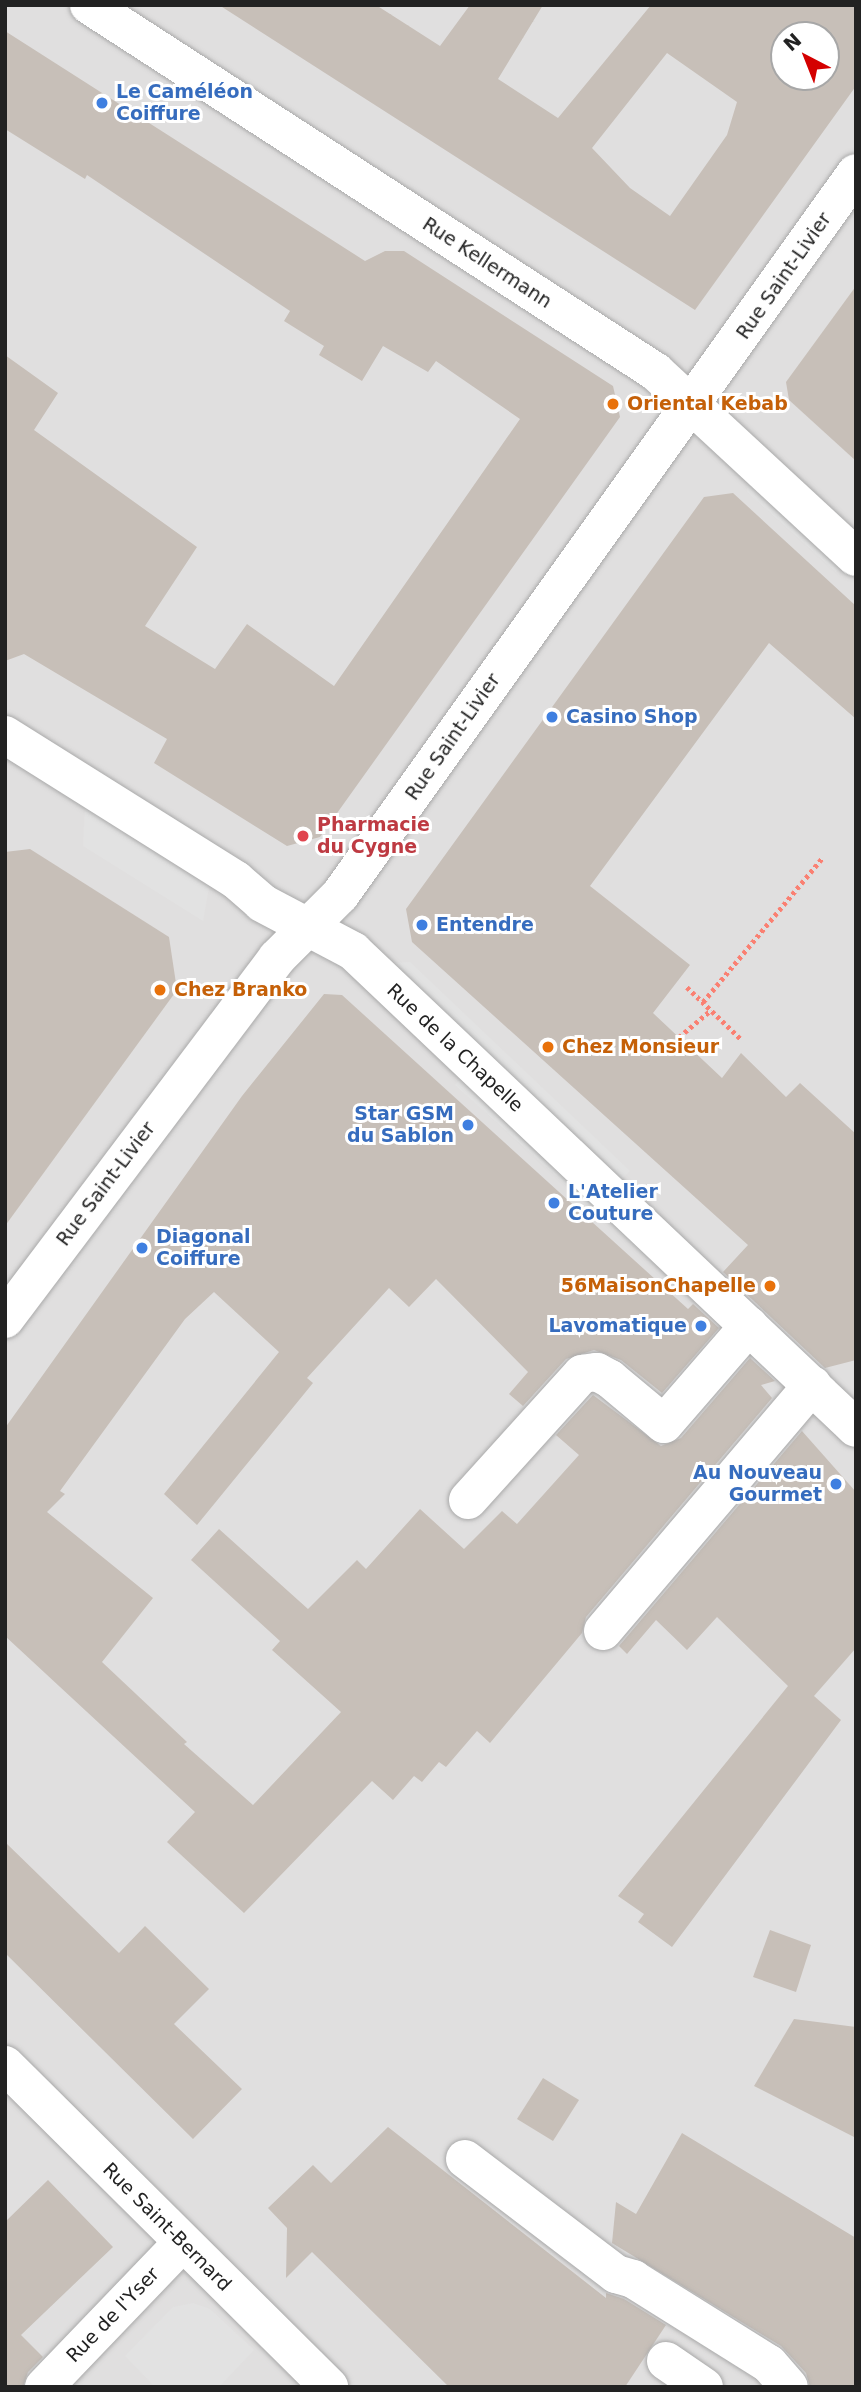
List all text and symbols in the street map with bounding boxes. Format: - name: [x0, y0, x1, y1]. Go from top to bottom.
- north arrow: [770, 21, 840, 91]
- text: N: [779, 28, 806, 55]
- place label: Le Caméléon Coiffure: [116, 81, 253, 125]
- marker: Le Caméléon Coiffure: [94, 95, 110, 111]
- street label: Rue Saint-Livier: [732, 208, 836, 344]
- street label: Rue Kellermann: [418, 213, 556, 313]
- place label: Oriental Kebab: [627, 393, 788, 415]
- marker: Oriental Kebab: [605, 396, 621, 412]
- street label: Rue Saint-Livier: [401, 669, 505, 805]
- place label: Casino Shop: [566, 706, 698, 728]
- marker: Casino Shop: [544, 709, 560, 725]
- place label: Pharmacie du Cygne: [317, 814, 430, 858]
- marker: Pharmacie du Cygne: [295, 828, 311, 844]
- place label: Entendre: [436, 914, 534, 936]
- marker: Entendre: [414, 917, 430, 933]
- place label: Chez Branko: [174, 979, 307, 1001]
- street label: Rue de la Chapelle: [382, 979, 528, 1117]
- marker: Chez Branko: [152, 982, 168, 998]
- place label: Chez Monsieur: [562, 1036, 719, 1058]
- marker: Chez Monsieur: [540, 1039, 556, 1055]
- place label: Star GSM du Sablon: [347, 1103, 454, 1147]
- marker: Star GSM du Sablon: [460, 1117, 476, 1133]
- street label: Rue Saint-Livier: [52, 1118, 160, 1250]
- place label: L'Atelier Couture: [568, 1181, 658, 1225]
- marker: L'Atelier Couture: [546, 1195, 562, 1211]
- place label: Diagonal Coiffure: [156, 1226, 251, 1270]
- marker: Diagonal Coiffure: [134, 1240, 150, 1256]
- place label: 56MaisonChapelle: [561, 1275, 756, 1297]
- marker: 56MaisonChapelle: [762, 1278, 778, 1294]
- place label: Lavomatique: [548, 1315, 687, 1337]
- marker: Lavomatique: [693, 1318, 709, 1334]
- place label: Au Nouveau Gourmet: [693, 1462, 822, 1506]
- marker: Au Nouveau Gourmet: [828, 1476, 844, 1492]
- street label: Rue Saint-Bernard: [98, 2158, 236, 2296]
- street label: Rue de l'Yser: [62, 2263, 164, 2367]

